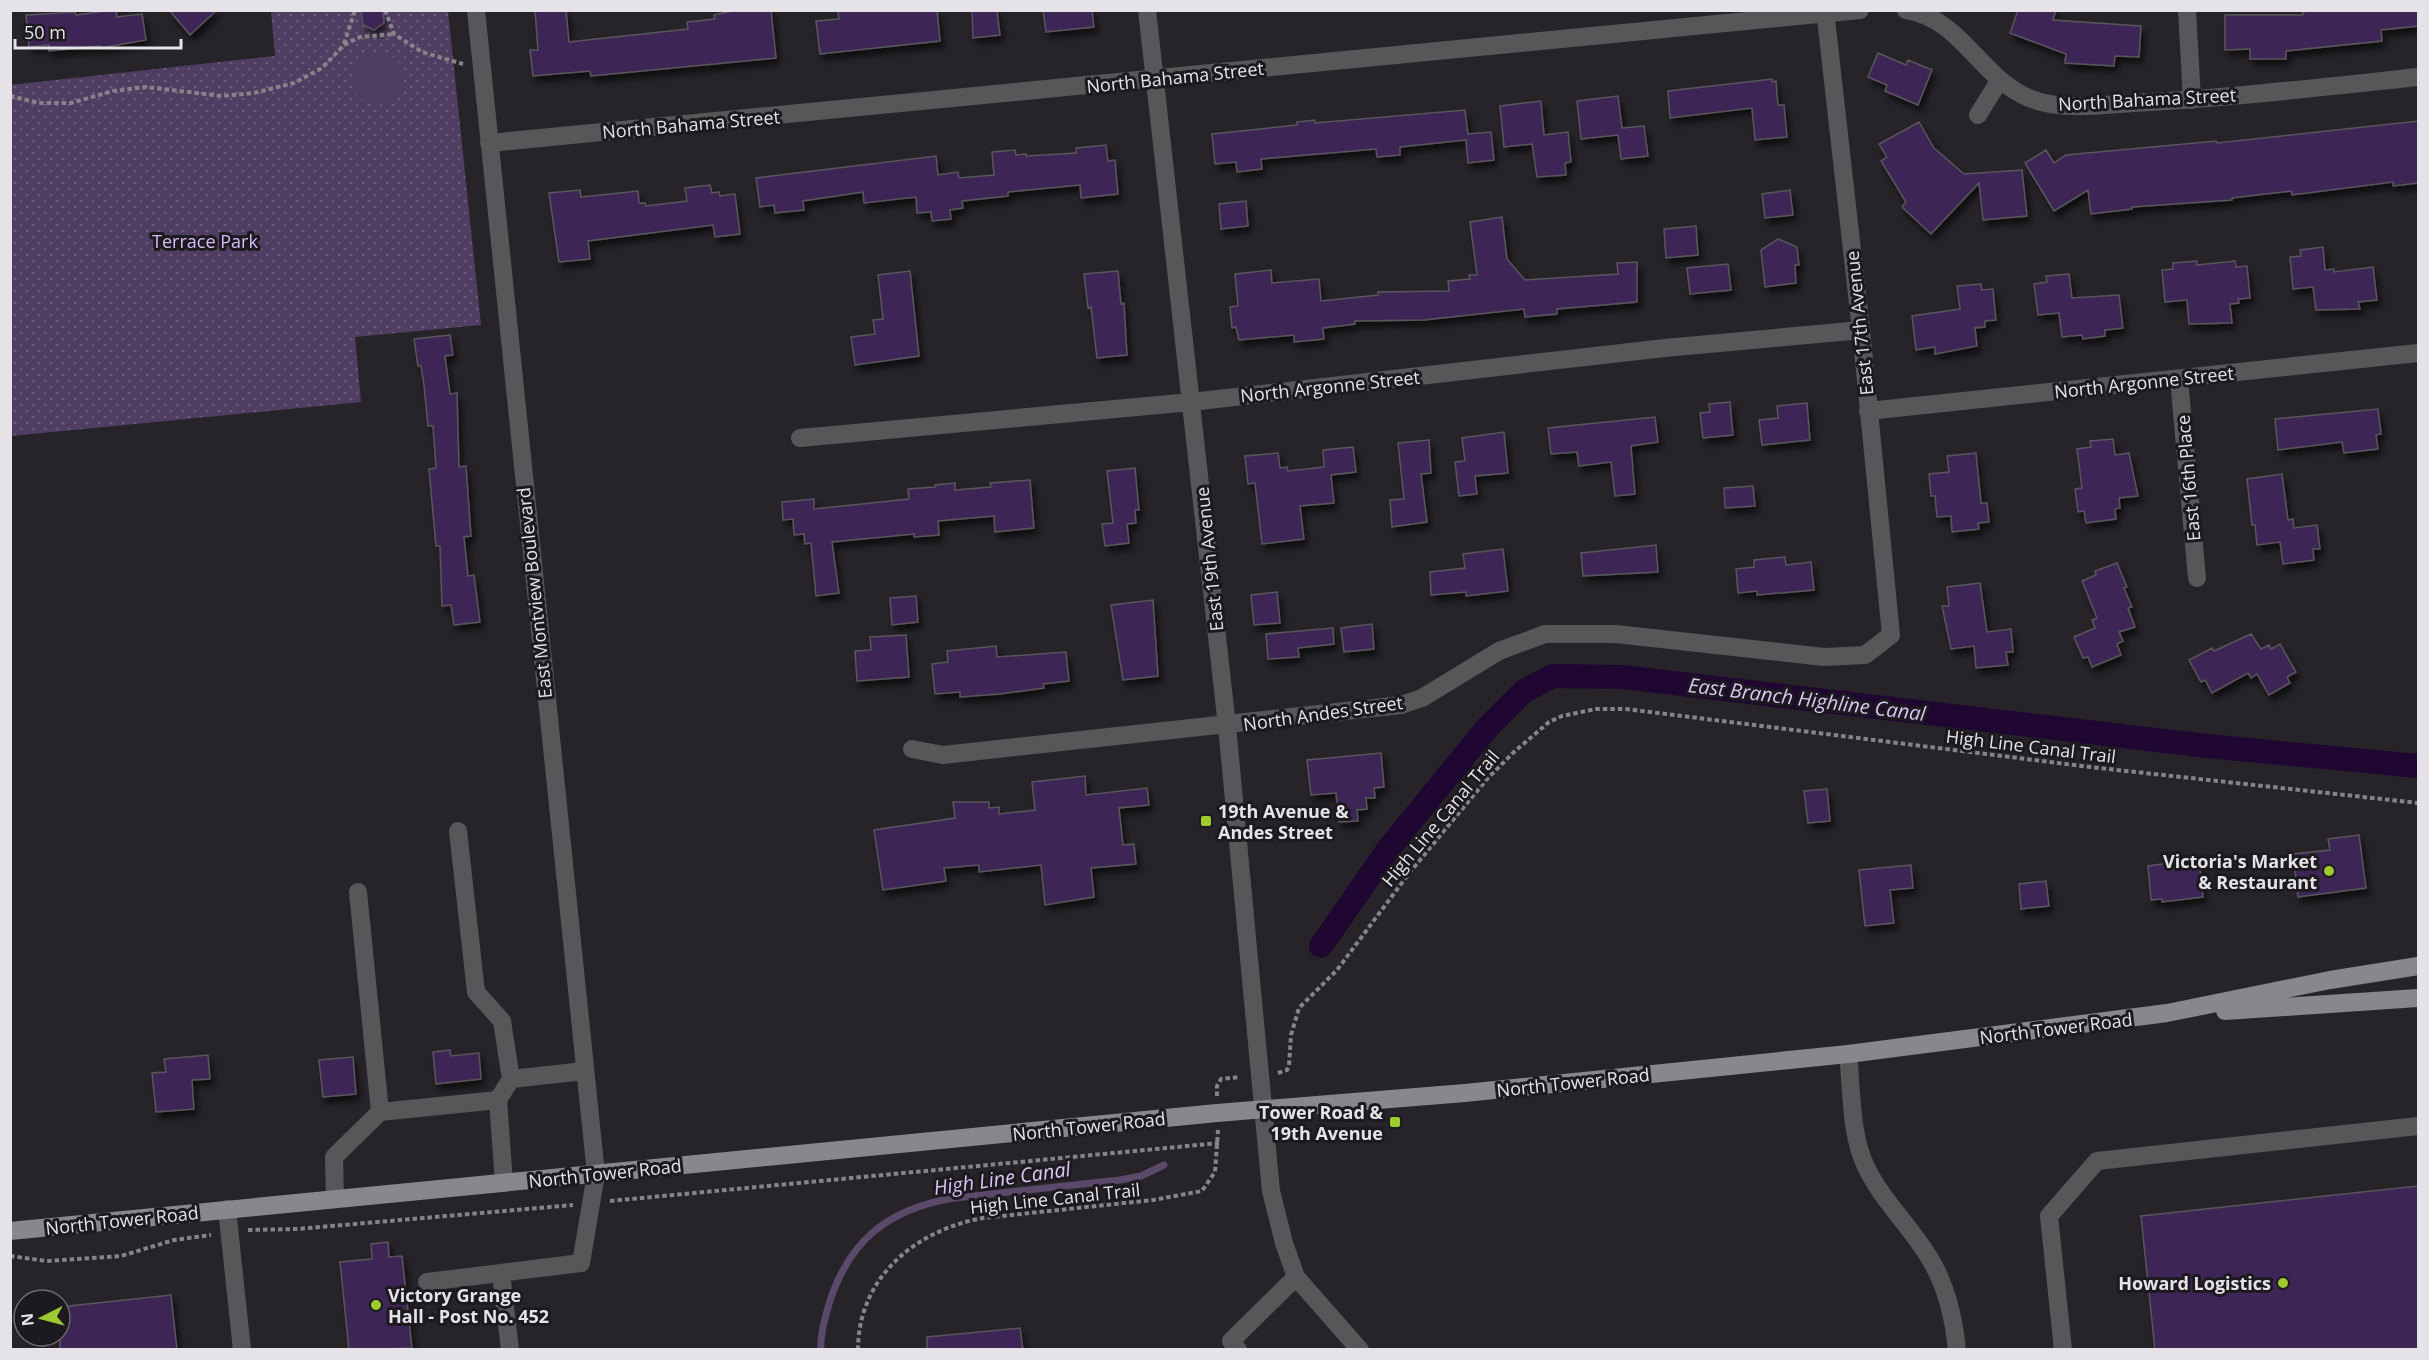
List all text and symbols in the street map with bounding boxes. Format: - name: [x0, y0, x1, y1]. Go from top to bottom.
- scale bar: [15, 12, 182, 50]
- text: 50 m: [24, 20, 66, 44]
- street label: North Bahama Street: [1085, 56, 1265, 98]
- street label: North Bahama Street: [2057, 82, 2237, 116]
- street label: North Bahama Street: [601, 104, 781, 144]
- park label: Terrace Park: [152, 229, 258, 253]
- street label: East 17th Avenue: [1839, 250, 1879, 396]
- street label: North Argonne Street: [2053, 361, 2235, 403]
- street label: North Argonne Street: [1239, 365, 1421, 407]
- street label: East 16th Place: [2171, 414, 2205, 542]
- street label: East Montview Boulevard: [511, 486, 557, 700]
- street label: East 19th Avenue: [1189, 486, 1229, 632]
- water label: East Branch Highline Canal: [1687, 671, 1928, 727]
- street label: North Andes Street: [1242, 690, 1404, 736]
- street label: High Line Canal Trail: [1945, 724, 2117, 768]
- street label: High Line Canal Trail: [1376, 745, 1504, 891]
- place label: 19th Avenue & Andes Street: [1218, 799, 1349, 844]
- marker: 19th Avenue & Andes Street: [1199, 814, 1213, 828]
- place label: Victoria's Market & Restaurant: [2163, 849, 2317, 894]
- marker: Victoria's Market & Restaurant: [2322, 864, 2336, 878]
- street label: North Tower Road: [1978, 1007, 2134, 1049]
- street label: North Tower Road: [1495, 1062, 1651, 1102]
- place label: Tower Road & 19th Avenue: [1259, 1100, 1383, 1145]
- street label: North Tower Road: [1011, 1106, 1167, 1146]
- marker: Tower Road & 19th Avenue: [1388, 1115, 1402, 1129]
- street label: North Tower Road: [527, 1153, 683, 1193]
- water label: High Line Canal: [932, 1155, 1073, 1201]
- street label: High Line Canal Trail: [969, 1177, 1141, 1219]
- street label: North Tower Road: [44, 1200, 200, 1240]
- place label: Howard Logistics: [2118, 1271, 2271, 1295]
- marker: Howard Logistics: [2276, 1276, 2290, 1290]
- place label: Victory Grange Hall - Post No. 452: [388, 1283, 549, 1328]
- north arrow: [12, 1288, 72, 1348]
- marker: Victory Grange Hall - Post No. 452: [369, 1298, 383, 1312]
- text: N: [15, 1312, 39, 1327]

